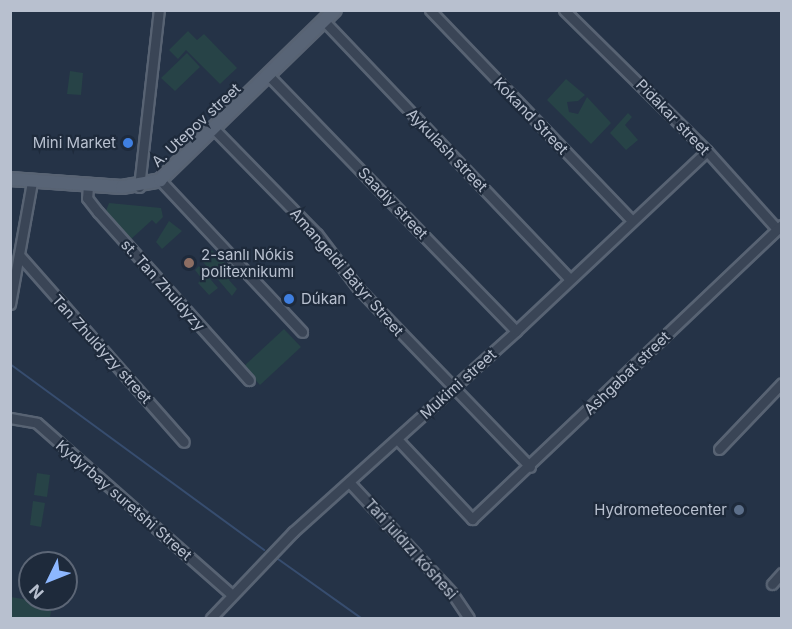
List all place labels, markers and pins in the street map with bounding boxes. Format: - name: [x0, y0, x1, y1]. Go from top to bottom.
- place label: Mini Market: [33, 134, 116, 152]
- marker: Mini Market: [121, 136, 135, 150]
- place label: 2-sanlı Nókis politexnikumı: [201, 245, 294, 280]
- marker: 2-sanlı Nókis politexnikumı: [182, 256, 196, 270]
- place label: Dúkan: [301, 290, 346, 308]
- marker: Dúkan: [282, 292, 296, 306]
- place label: Hydrometeocenter: [594, 501, 727, 519]
- marker: Hydrometeocenter: [732, 503, 746, 517]

